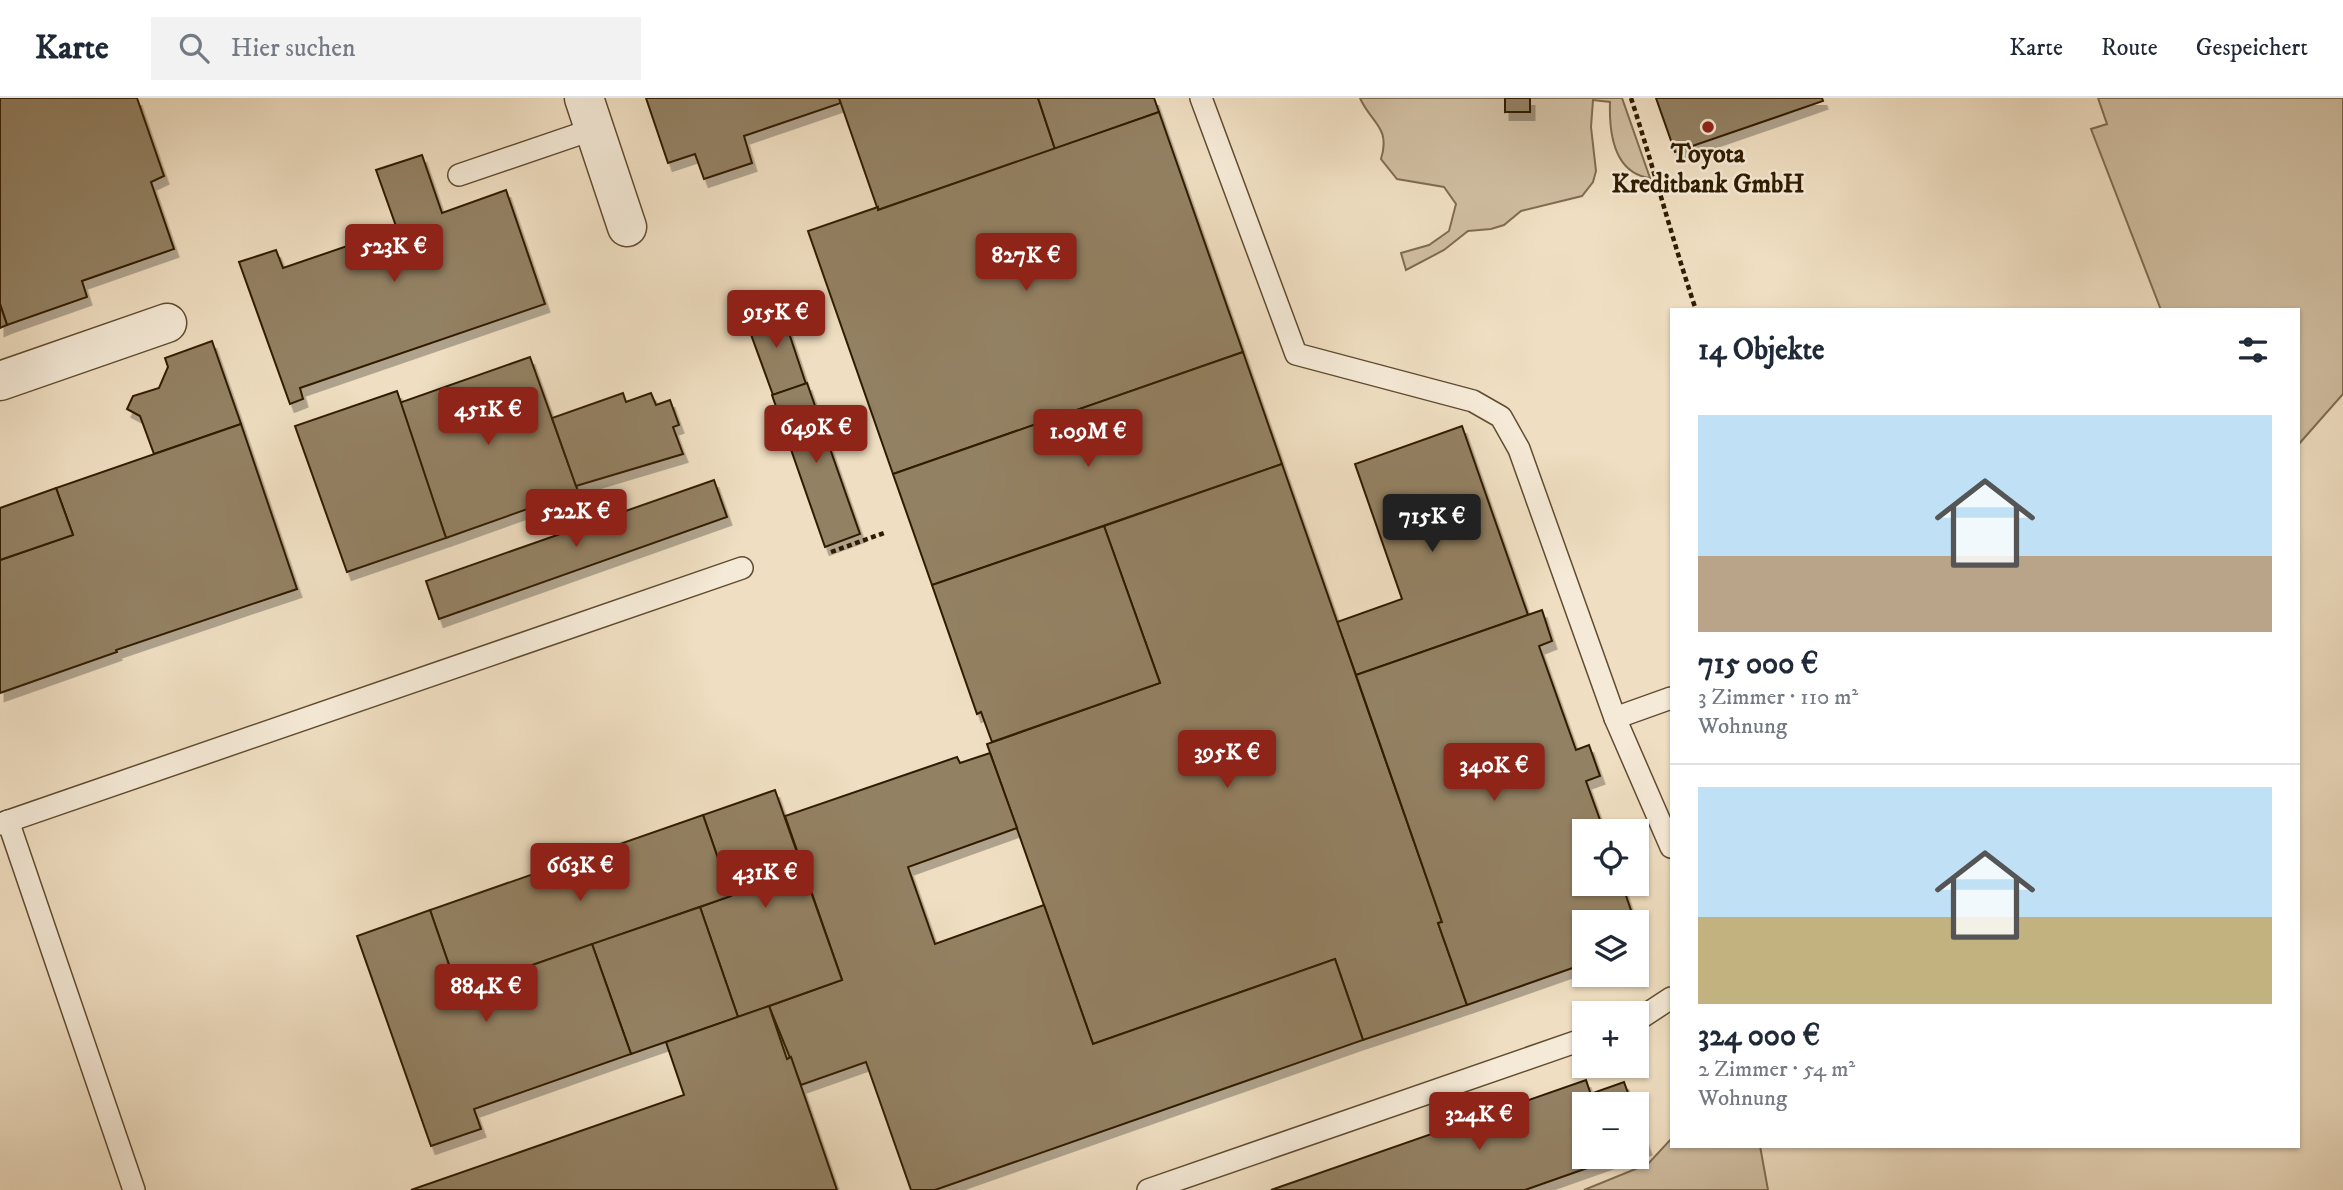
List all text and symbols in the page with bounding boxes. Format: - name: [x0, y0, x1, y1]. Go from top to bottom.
- search box: [151, 17, 641, 80]
- text: Karte: [35, 28, 109, 69]
- icon: search: [175, 29, 213, 67]
- text: Hier suchen: [231, 32, 356, 65]
- text: Karte: [2009, 33, 2063, 63]
- text: Route: [2101, 33, 2158, 63]
- text: Gespeichert: [2196, 33, 2308, 63]
- marker: Toyota Kreditbank GmbH: [1700, 119, 1716, 135]
- place label: Toyota Kreditbank GmbH: [1611, 138, 1805, 201]
- pin: 523K €: [337, 225, 451, 284]
- text: 523K €: [361, 232, 427, 261]
- pin: 827K €: [969, 234, 1083, 293]
- text: 827K €: [992, 241, 1060, 270]
- pin: 915K €: [719, 290, 833, 350]
- text: 915K €: [743, 298, 809, 327]
- icon: filters: [2234, 331, 2272, 369]
- text: 14 Objekte: [1698, 332, 1824, 369]
- pin: 451K €: [431, 388, 545, 447]
- text: 451K €: [454, 395, 522, 424]
- pin: 649K €: [759, 406, 873, 465]
- pin: 1.09M €: [1023, 410, 1153, 469]
- text: 649K €: [780, 413, 852, 442]
- text: 1.09M €: [1049, 417, 1127, 446]
- icon: home: [1922, 460, 2048, 586]
- pin: 522K €: [519, 490, 633, 549]
- pin: 715K €: [1375, 494, 1489, 554]
- text: 522K €: [542, 497, 610, 526]
- text: 715K €: [1399, 502, 1465, 531]
- text: 715 000 €: [1698, 646, 1818, 683]
- text: 3 Zimmer · 110 m²: [1698, 683, 1858, 712]
- text: Wohnung: [1698, 712, 1787, 741]
- pin: 395K €: [1170, 730, 1284, 790]
- text: 395K €: [1194, 738, 1260, 767]
- pin: 340K €: [1437, 744, 1551, 803]
- text: 340K €: [1460, 751, 1528, 780]
- map controls: [1572, 819, 1649, 1169]
- button: locate: [1572, 819, 1649, 896]
- icon: home: [1922, 832, 2048, 958]
- pin: 663K €: [523, 844, 637, 903]
- pin: 431K €: [708, 850, 822, 910]
- text: 663K €: [546, 851, 614, 880]
- text: 431K €: [733, 858, 797, 887]
- button: layers: [1572, 910, 1649, 987]
- pin: 884K €: [429, 964, 543, 1024]
- text: 884K €: [451, 972, 521, 1001]
- button: +: [1572, 1001, 1649, 1078]
- text: 324 000 €: [1698, 1018, 1820, 1055]
- text: 2 Zimmer · 54 m²: [1698, 1055, 1855, 1084]
- text: Wohnung: [1698, 1084, 1787, 1113]
- button: −: [1572, 1092, 1649, 1169]
- pin: 324K €: [1422, 1093, 1536, 1152]
- text: 324K €: [1445, 1100, 1513, 1129]

